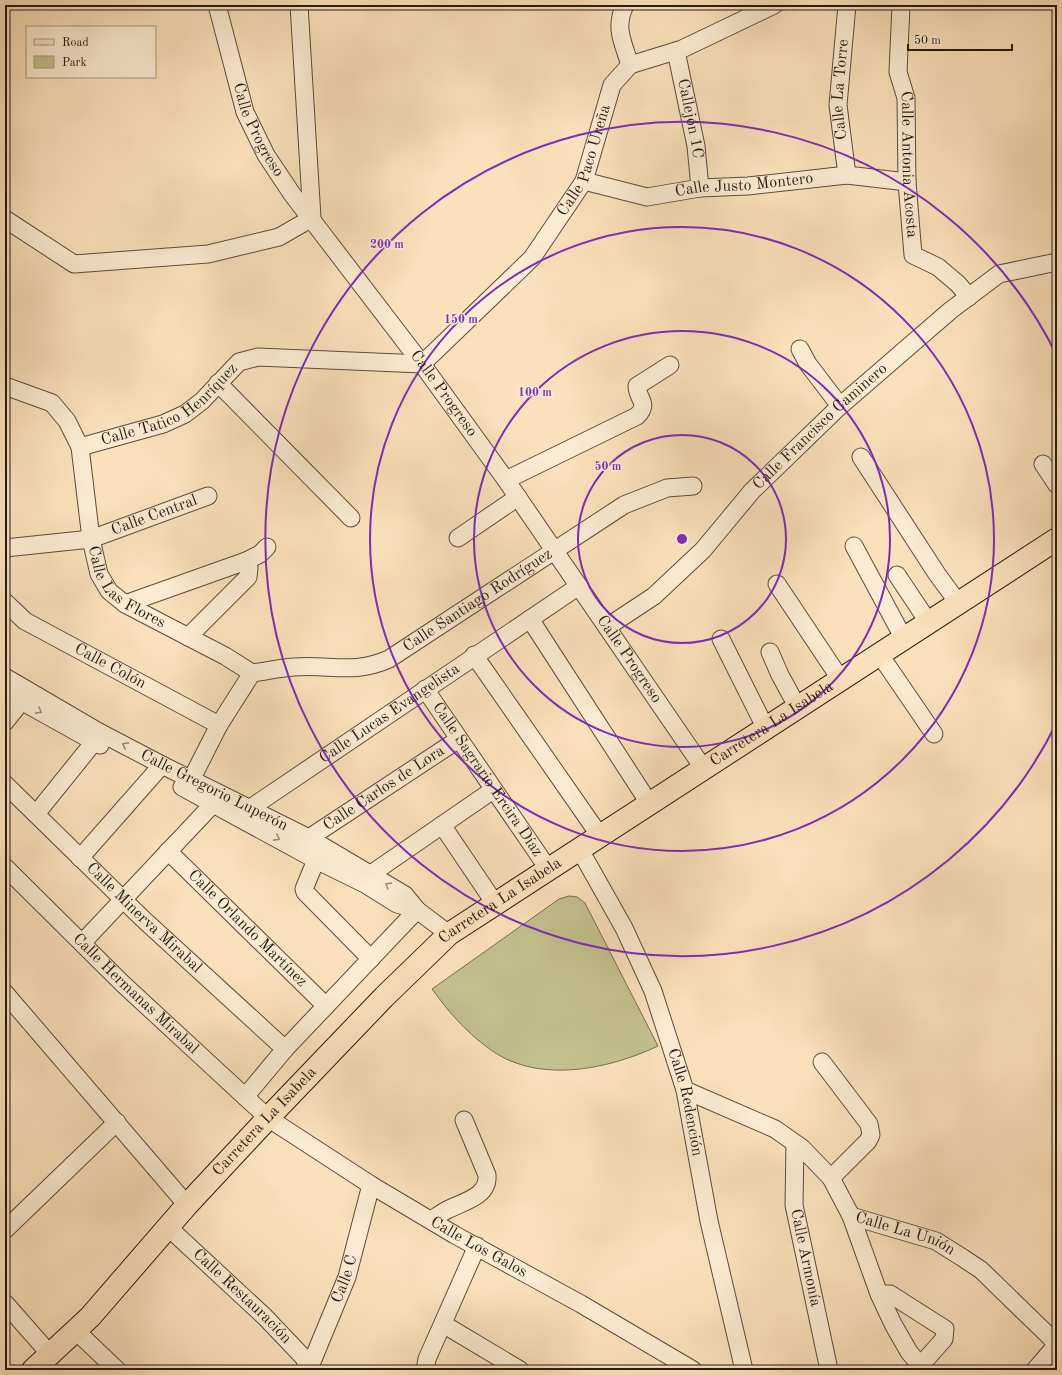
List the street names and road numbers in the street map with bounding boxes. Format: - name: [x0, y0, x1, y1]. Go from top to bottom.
- street label: Calle La Torre: [830, 39, 852, 141]
- street label: Callejón 1C: [674, 77, 705, 159]
- street label: Calle Progreso: [230, 81, 286, 180]
- street label: Calle Antonia Acosta: [896, 89, 920, 239]
- street label: Calle Paco Ureña: [555, 103, 614, 219]
- street label: Calle Justo Montero: [674, 171, 814, 200]
- street label: Calle Progreso: [407, 348, 480, 440]
- street label: Calle Tatico Henríquez: [99, 361, 241, 449]
- street label: Calle Francisco Caminero: [750, 361, 891, 493]
- street label: Calle Central: [109, 493, 200, 539]
- street label: Calle Las Flores: [85, 544, 168, 632]
- street label: Calle Santiago Rodríguez: [400, 546, 555, 655]
- street label: Calle Progreso: [593, 613, 664, 706]
- street label: Calle Colón: [71, 641, 149, 692]
- street label: Calle Lucas Evangelista: [317, 661, 463, 767]
- street label: Carretera La Isabela: [707, 678, 836, 770]
- street label: Calle Sagrario Ercira Díaz: [429, 700, 545, 860]
- street label: Calle Carlos de Lora: [321, 743, 448, 834]
- street label: Calle Gregorio Luperón: [138, 747, 291, 834]
- street label: Carretera La Isabela: [436, 855, 565, 947]
- street label: Calle Minerva Mirabal: [83, 860, 205, 976]
- street label: Calle Orlando Martínez: [185, 867, 310, 990]
- street label: Calle Hermanas Mirabal: [69, 931, 201, 1057]
- street label: Calle Redención: [664, 1047, 705, 1158]
- street label: Carretera La Isabela: [210, 1064, 320, 1179]
- street label: Calle Armonía: [787, 1207, 823, 1308]
- street label: Calle La Unión: [853, 1210, 958, 1259]
- street label: Calle Los Galos: [428, 1214, 530, 1281]
- street label: Calle Restauración: [189, 1246, 294, 1347]
- street label: Calle C: [329, 1253, 360, 1305]

